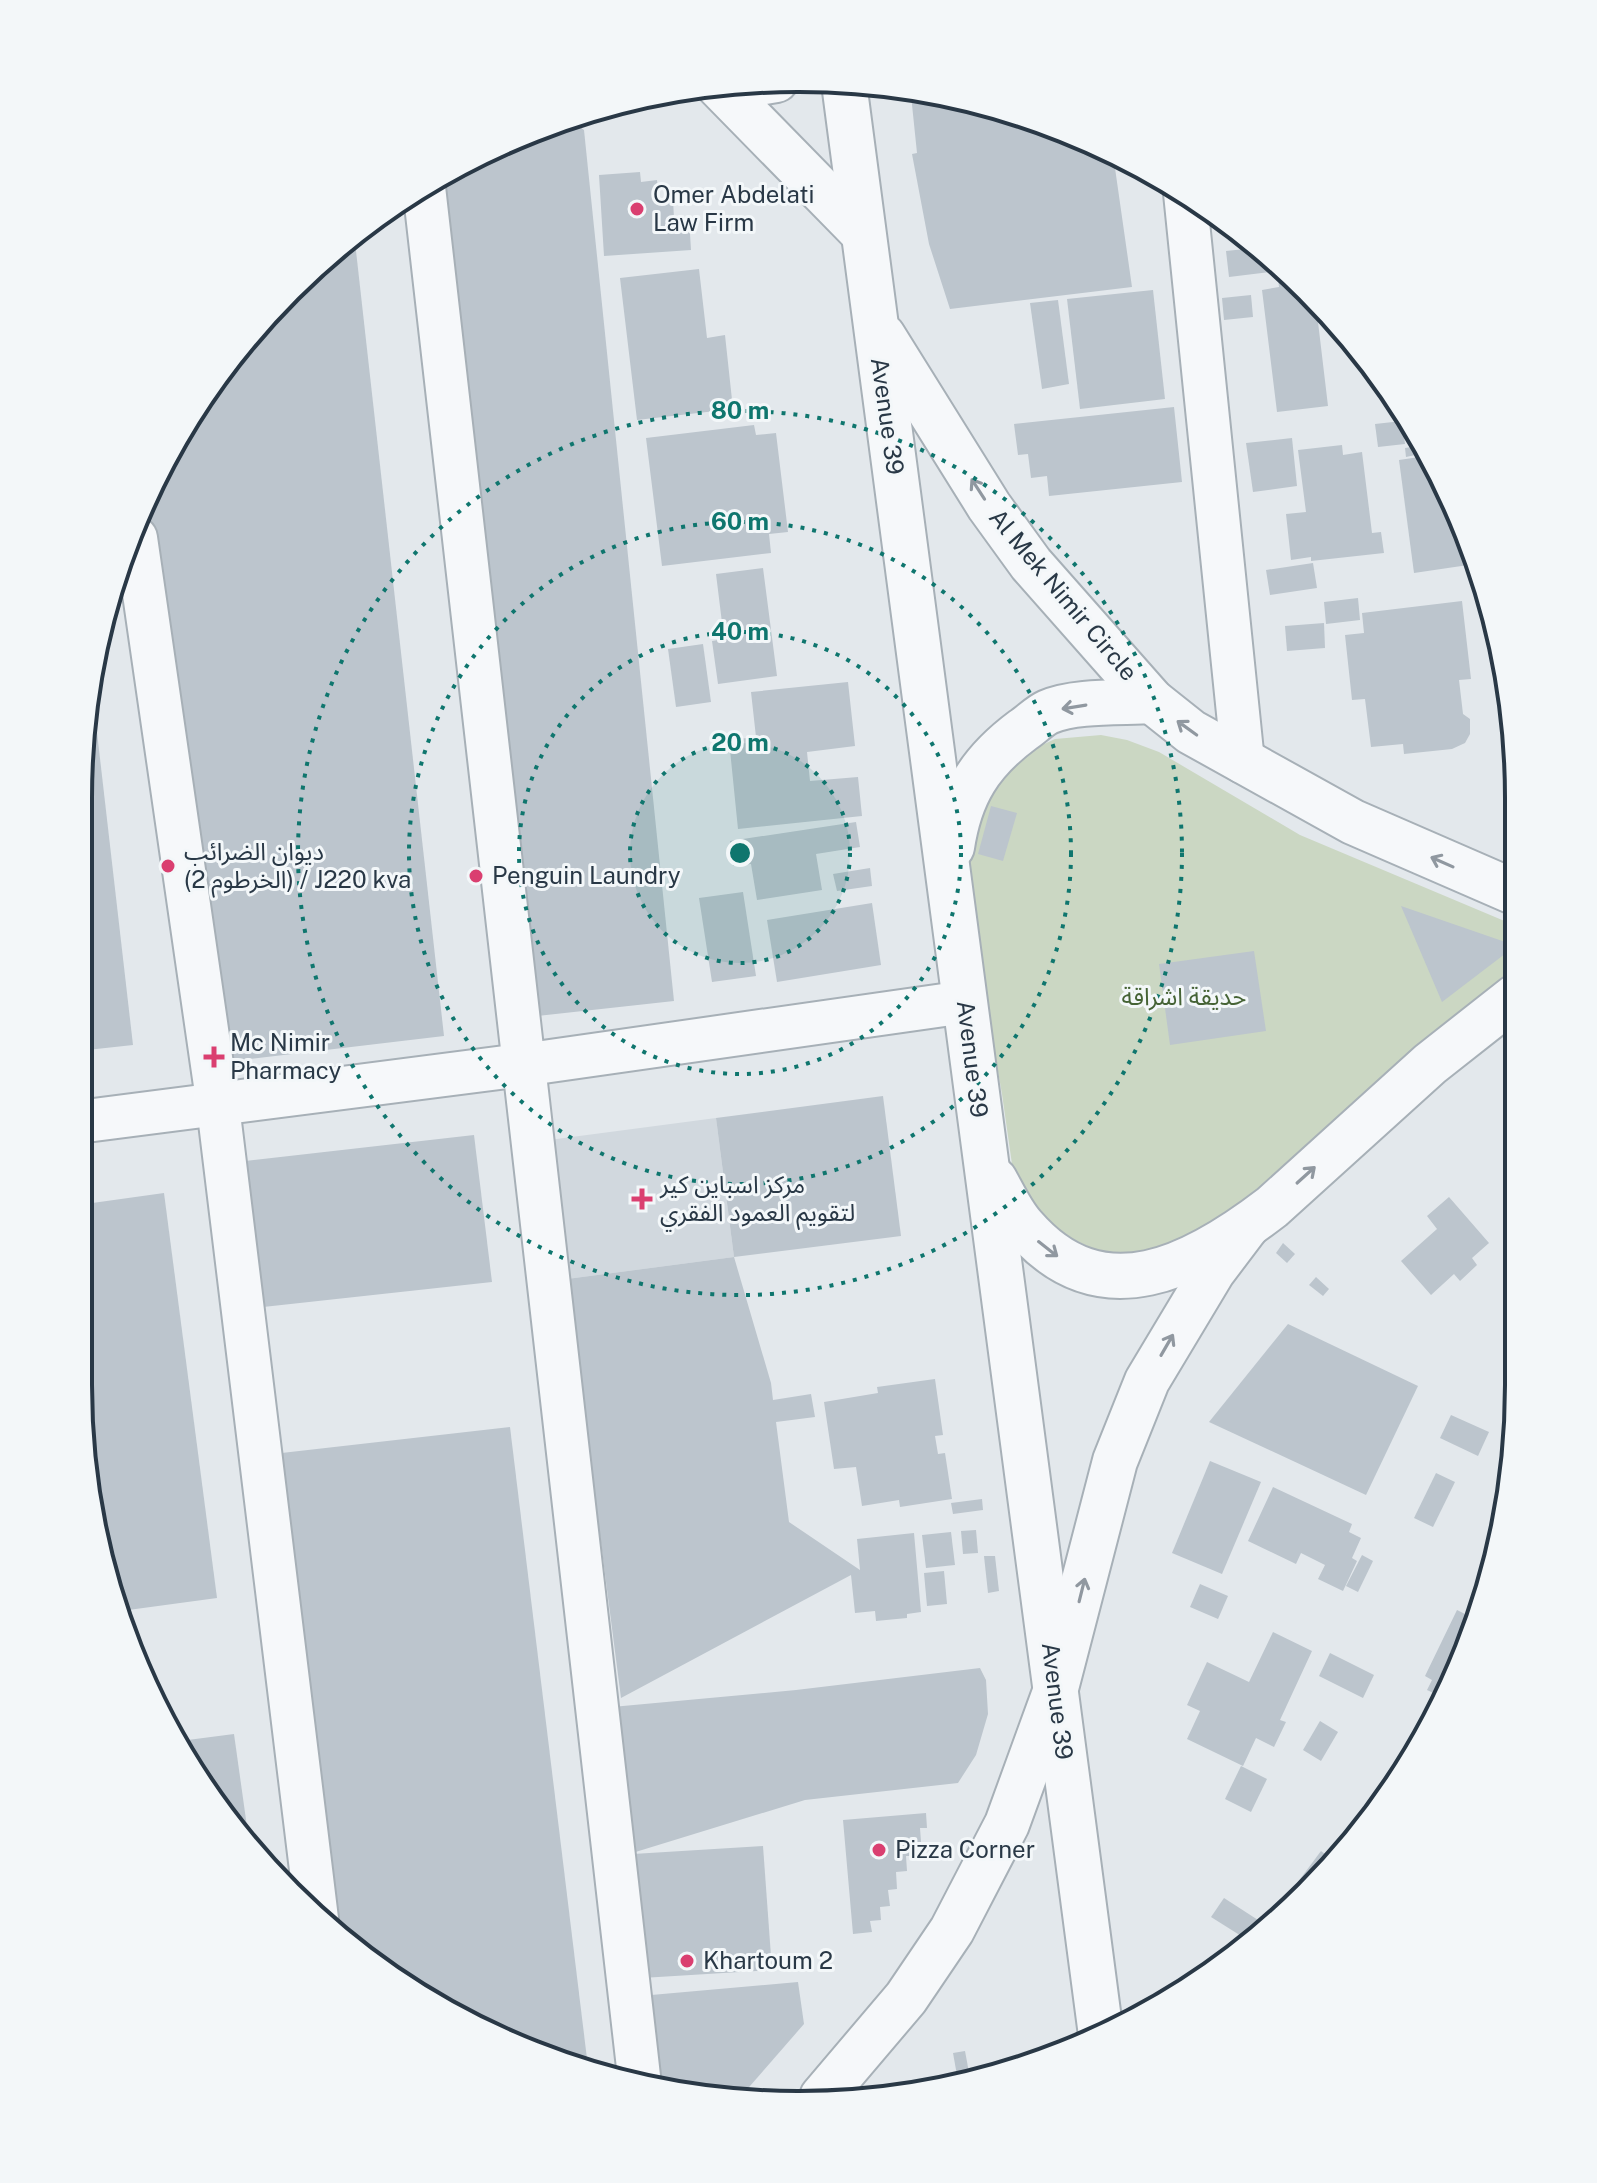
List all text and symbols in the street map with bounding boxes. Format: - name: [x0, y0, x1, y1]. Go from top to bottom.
- place label: Omer Abdelati Law Firm: [653, 180, 814, 236]
- marker: Omer Abdelati Law Firm: [628, 200, 646, 218]
- street label: Avenue 39: [866, 355, 910, 476]
- text: 80 m: [711, 396, 769, 424]
- one-way arrow: [970, 479, 987, 501]
- street label: Al Mek Nimir Circle: [984, 503, 1144, 686]
- text: 60 m: [711, 507, 769, 535]
- text: 40 m: [711, 617, 769, 645]
- one-way arrow: [1062, 700, 1087, 715]
- one-way arrow: [1177, 720, 1199, 737]
- text: 20 m: [711, 728, 769, 756]
- place label: ديوان الضرائب (الخرطوم 2) / J220 kva: [184, 837, 411, 898]
- centre of rings: [726, 839, 754, 867]
- one-way arrow: [1430, 853, 1455, 868]
- marker: ديوان الضرائب (الخرطوم 2) / J220 kva: [159, 857, 177, 875]
- place label: Penguin Laundry: [492, 861, 681, 889]
- marker: Penguin Laundry: [467, 867, 485, 885]
- park label: حديقة اشراقة: [1122, 982, 1247, 1011]
- street label: Avenue 39: [952, 999, 994, 1119]
- place label: Mc Nimir Pharmacy: [230, 1028, 342, 1084]
- marker: Mc Nimir Pharmacy: [205, 1048, 223, 1066]
- one-way arrow: [1296, 1167, 1316, 1185]
- place label: مركز اسباين كير لتقويم العمود الفقري: [659, 1170, 855, 1232]
- marker: مركز اسباين كير لتقويم العمود الفقري: [631, 1188, 653, 1210]
- one-way arrow: [1037, 1240, 1058, 1258]
- one-way arrow: [1159, 1334, 1175, 1357]
- one-way arrow: [1075, 1577, 1090, 1603]
- street label: Avenue 39: [1037, 1641, 1079, 1761]
- place label: Pizza Corner: [895, 1835, 1035, 1863]
- marker: Pizza Corner: [870, 1841, 888, 1859]
- place label: Khartoum 2: [703, 1946, 833, 1974]
- marker: Khartoum 2: [678, 1952, 696, 1970]

